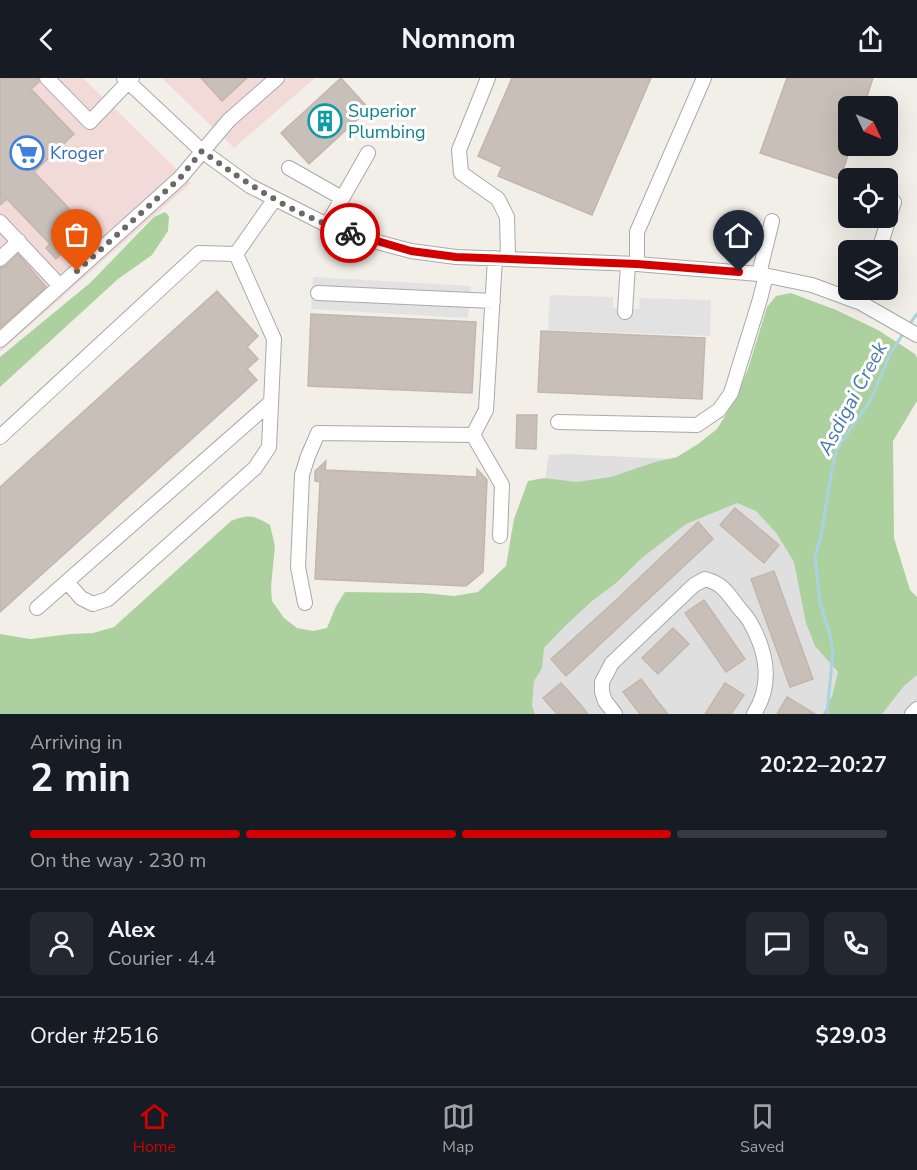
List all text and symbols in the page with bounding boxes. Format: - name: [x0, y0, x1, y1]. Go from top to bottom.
- text: Nomnom: [401, 21, 516, 58]
- icon: back: [30, 23, 63, 56]
- icon: share: [854, 23, 887, 56]
- north arrow: [838, 96, 898, 156]
- map controls: [838, 96, 898, 300]
- place label: Superior Plumbing: [348, 99, 426, 144]
- building icon: Superior Plumbing: [307, 103, 343, 139]
- supermarket icon: Kroger: [9, 135, 45, 171]
- place label: Kroger: [50, 141, 105, 165]
- button: locate: [838, 168, 898, 228]
- courier: [320, 203, 380, 263]
- pin: [51, 209, 102, 271]
- pin: [713, 210, 764, 272]
- icon: bike: [334, 217, 367, 250]
- icon: bag: [60, 218, 93, 251]
- icon: home: [722, 219, 755, 252]
- button: layers: [838, 240, 898, 300]
- water label: Asdigai Creek: [811, 336, 894, 460]
- text: Arriving in: [30, 729, 123, 756]
- text: 20:22–20:27: [759, 750, 887, 780]
- text: 2 min: [30, 752, 131, 805]
- text: On the way · 230 m: [30, 847, 206, 874]
- button: person: [30, 912, 93, 975]
- button: chat: [746, 912, 809, 975]
- button: phone: [824, 912, 887, 975]
- text: Alex: [108, 915, 155, 945]
- text: Courier · 4.4: [108, 945, 216, 972]
- text: Order #2516: [30, 1021, 159, 1051]
- text: $29.03: [816, 1021, 887, 1051]
- tab: Home: [133, 1100, 176, 1158]
- tab: Map: [442, 1100, 475, 1158]
- tab: Saved: [740, 1100, 784, 1158]

